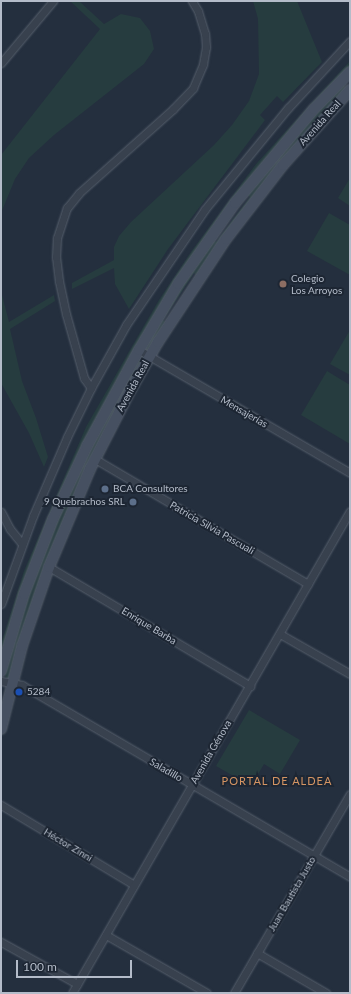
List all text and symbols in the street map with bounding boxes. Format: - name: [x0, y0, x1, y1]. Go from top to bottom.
- street label: Avenida Real: [297, 98, 343, 148]
- place label: Colegio Los Arroyos: [291, 272, 343, 296]
- marker: Colegio Los Arroyos: [278, 279, 288, 289]
- street label: Avenida Real: [114, 358, 152, 414]
- street label: Mensajerías: [218, 394, 270, 430]
- place label: BCA Consultores: [113, 483, 188, 495]
- marker: BCA Consultores: [100, 484, 110, 494]
- place label: 9 Quebrachos SRL: [44, 496, 125, 508]
- marker: 9 Quebrachos SRL: [128, 497, 138, 507]
- street label: Patricia Silvia Pascuali: [168, 499, 256, 557]
- street label: Enrique Barba: [119, 605, 179, 647]
- place label: 5284: [27, 686, 50, 698]
- marker: 5284: [14, 687, 24, 697]
- street label: Avenida Génova: [188, 718, 234, 786]
- street label: Saladillo: [147, 756, 185, 784]
- district label: PORTAL DE ALDEA: [221, 774, 333, 788]
- street label: Héctor Zinni: [41, 826, 95, 864]
- street label: Juan Bautista Justo: [266, 854, 318, 934]
- scale bar: [18, 952, 134, 978]
- text: 100 m: [23, 959, 57, 974]

